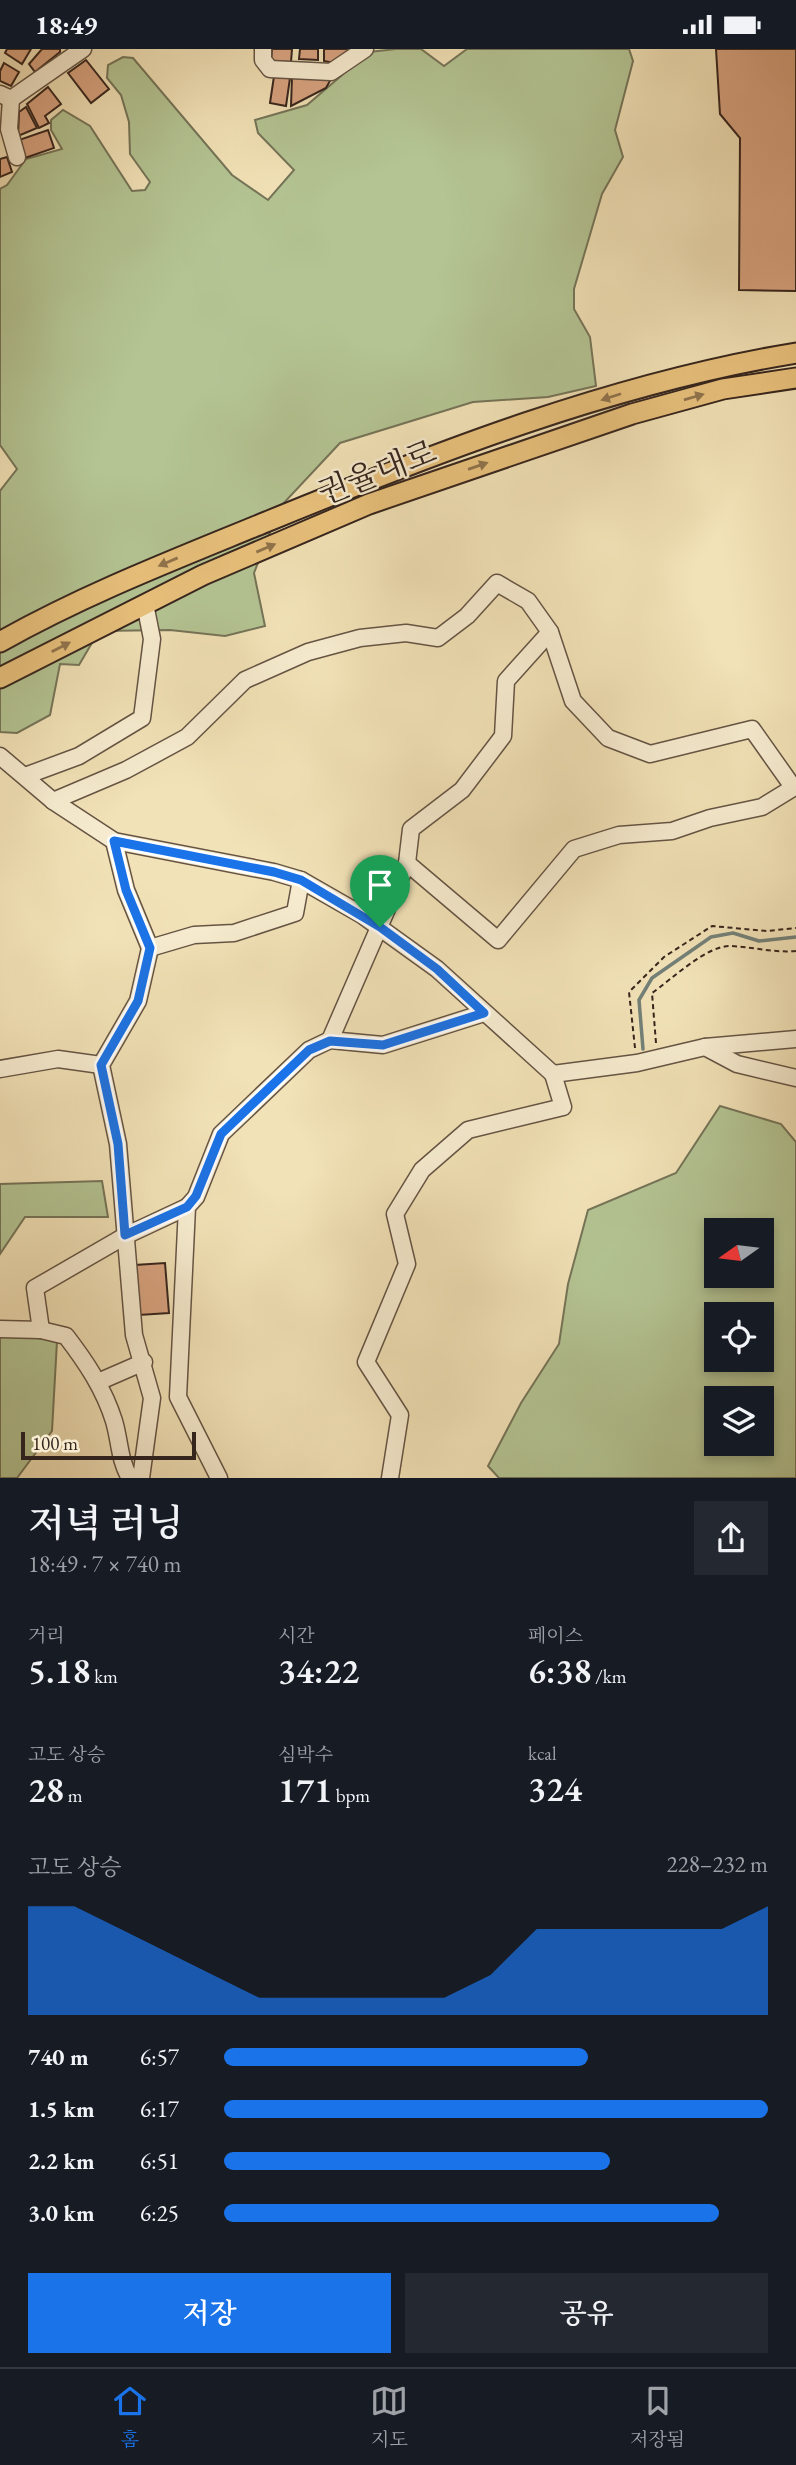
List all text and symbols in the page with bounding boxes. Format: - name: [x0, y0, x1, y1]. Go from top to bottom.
- text: 18:49: [35, 8, 97, 42]
- one-way arrow: [684, 391, 705, 401]
- one-way arrow: [600, 393, 621, 403]
- street label: 권율대로: [312, 430, 442, 514]
- one-way arrow: [467, 460, 488, 471]
- one-way arrow: [255, 542, 276, 553]
- one-way arrow: [158, 557, 179, 568]
- one-way arrow: [51, 641, 71, 652]
- pin: [350, 855, 410, 927]
- icon: arrive: [361, 866, 399, 904]
- north arrow: [704, 1218, 774, 1288]
- map controls: [704, 1218, 774, 1456]
- button: locate: [704, 1302, 774, 1372]
- button: layers: [704, 1386, 774, 1456]
- scale bar: [21, 1429, 196, 1461]
- text: 100 m: [32, 1431, 78, 1456]
- text: 저녁 러닝: [28, 1498, 183, 1547]
- button: share: [694, 1501, 768, 1575]
- text: 18:49 · 7 × 740 m: [28, 1549, 181, 1579]
- text: 거리: [28, 1623, 65, 1648]
- text: 시간: [278, 1623, 315, 1648]
- text: 페이스: [528, 1623, 583, 1648]
- text: 5.18: [28, 1648, 90, 1693]
- text: 34:22: [278, 1648, 359, 1693]
- text: 6:38: [528, 1648, 591, 1693]
- text: km: [90, 1664, 118, 1689]
- text: /km: [591, 1664, 626, 1689]
- text: kcal: [528, 1741, 557, 1766]
- text: 고도 상승: [28, 1742, 105, 1767]
- text: 심박수: [278, 1742, 333, 1767]
- text: 324: [528, 1766, 582, 1811]
- text: 28: [28, 1767, 64, 1812]
- text: 171: [278, 1767, 332, 1812]
- text: m: [64, 1783, 83, 1808]
- text: bpm: [332, 1783, 370, 1808]
- text: 228–232 m: [667, 1849, 768, 1879]
- text: 고도 상승: [28, 1852, 121, 1882]
- text: 740 m: [28, 2042, 89, 2072]
- text: 6:57: [140, 2042, 179, 2072]
- text: 1.5 km: [28, 2094, 95, 2124]
- text: 6:17: [140, 2094, 179, 2124]
- text: 2.2 km: [28, 2146, 95, 2176]
- text: 6:51: [140, 2146, 179, 2176]
- text: 3.0 km: [28, 2198, 95, 2228]
- text: 6:25: [140, 2198, 179, 2228]
- button: 저장: [28, 2273, 391, 2353]
- button: 공유: [405, 2273, 768, 2353]
- tab: 홈: [111, 2382, 149, 2452]
- tab: 지도: [370, 2382, 408, 2452]
- tab: 저장됨: [630, 2382, 685, 2452]

